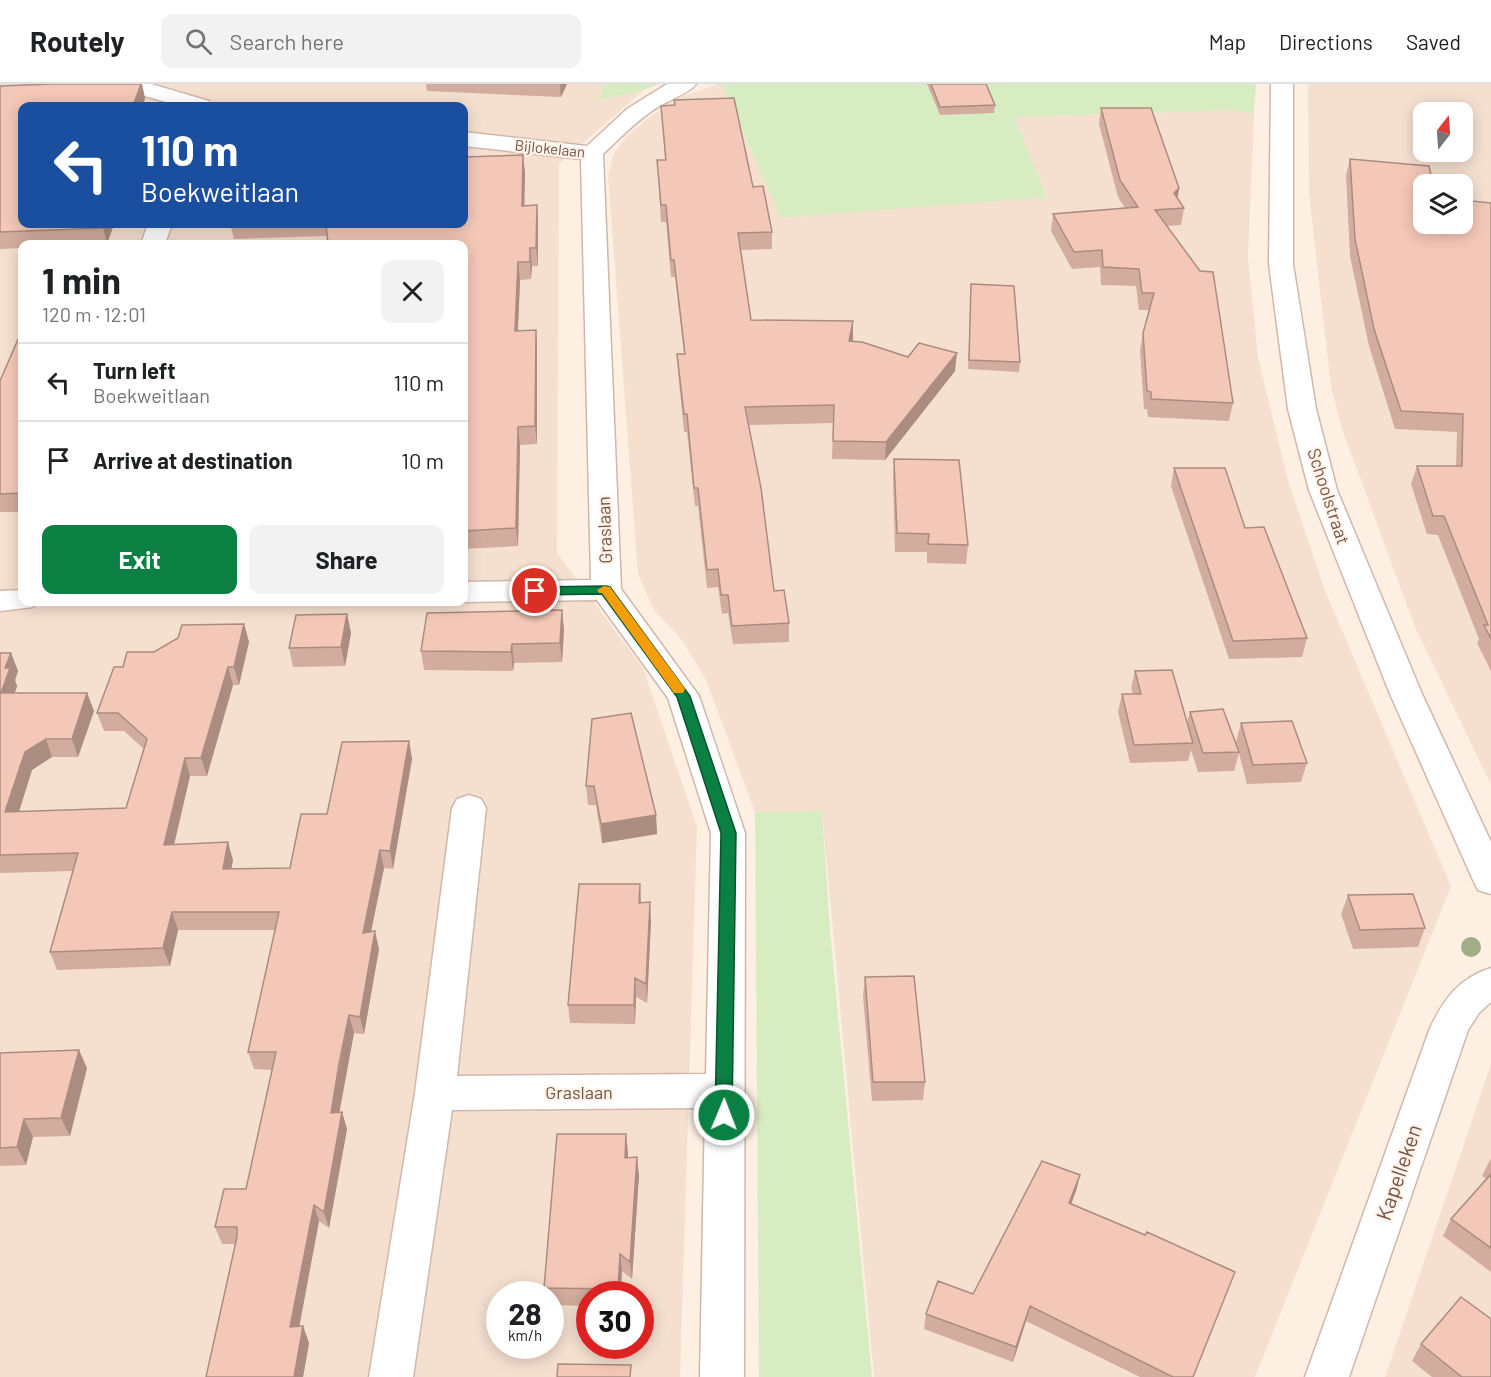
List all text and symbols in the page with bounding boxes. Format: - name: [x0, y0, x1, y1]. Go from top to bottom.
- search box: [161, 14, 581, 68]
- text: Routely: [30, 24, 125, 58]
- icon: search: [182, 25, 215, 58]
- text: Search here: [230, 28, 344, 54]
- text: Map: [1209, 29, 1246, 54]
- text: Directions: [1279, 29, 1373, 54]
- text: Saved: [1406, 29, 1461, 54]
- north arrow: [1413, 102, 1473, 162]
- map controls: [1413, 102, 1473, 234]
- text: 110 m: [141, 124, 238, 174]
- icon: left: [42, 126, 120, 204]
- street label: Bijlokelaan: [514, 135, 586, 161]
- button: layers: [1413, 174, 1473, 234]
- text: Boekweitlaan: [141, 175, 299, 207]
- text: 1 min: [42, 258, 121, 301]
- button: close: [381, 260, 444, 323]
- text: 120 m · 12:01: [42, 302, 146, 326]
- text: Turn left: [93, 357, 176, 383]
- icon: left: [42, 366, 75, 399]
- text: 110 m: [394, 369, 444, 395]
- text: Boekweitlaan: [93, 383, 210, 407]
- icon: arrive: [42, 444, 75, 477]
- street label: Schoolstraat: [1303, 445, 1355, 547]
- text: Arrive at destination: [93, 447, 292, 473]
- text: 10 m: [401, 447, 444, 473]
- street label: Graslaan: [592, 496, 616, 564]
- button: Exit: [42, 525, 237, 594]
- button: Share: [249, 525, 444, 594]
- pin: [509, 565, 560, 616]
- icon: arrive: [518, 574, 551, 607]
- street label: Graslaan: [545, 1081, 613, 1103]
- position arrow: [692, 1083, 756, 1147]
- street label: Kapelleken: [1370, 1121, 1426, 1223]
- speed limit sign: 30: [576, 1281, 654, 1359]
- text: 28: [508, 1295, 542, 1331]
- text: km/h: [508, 1326, 542, 1344]

